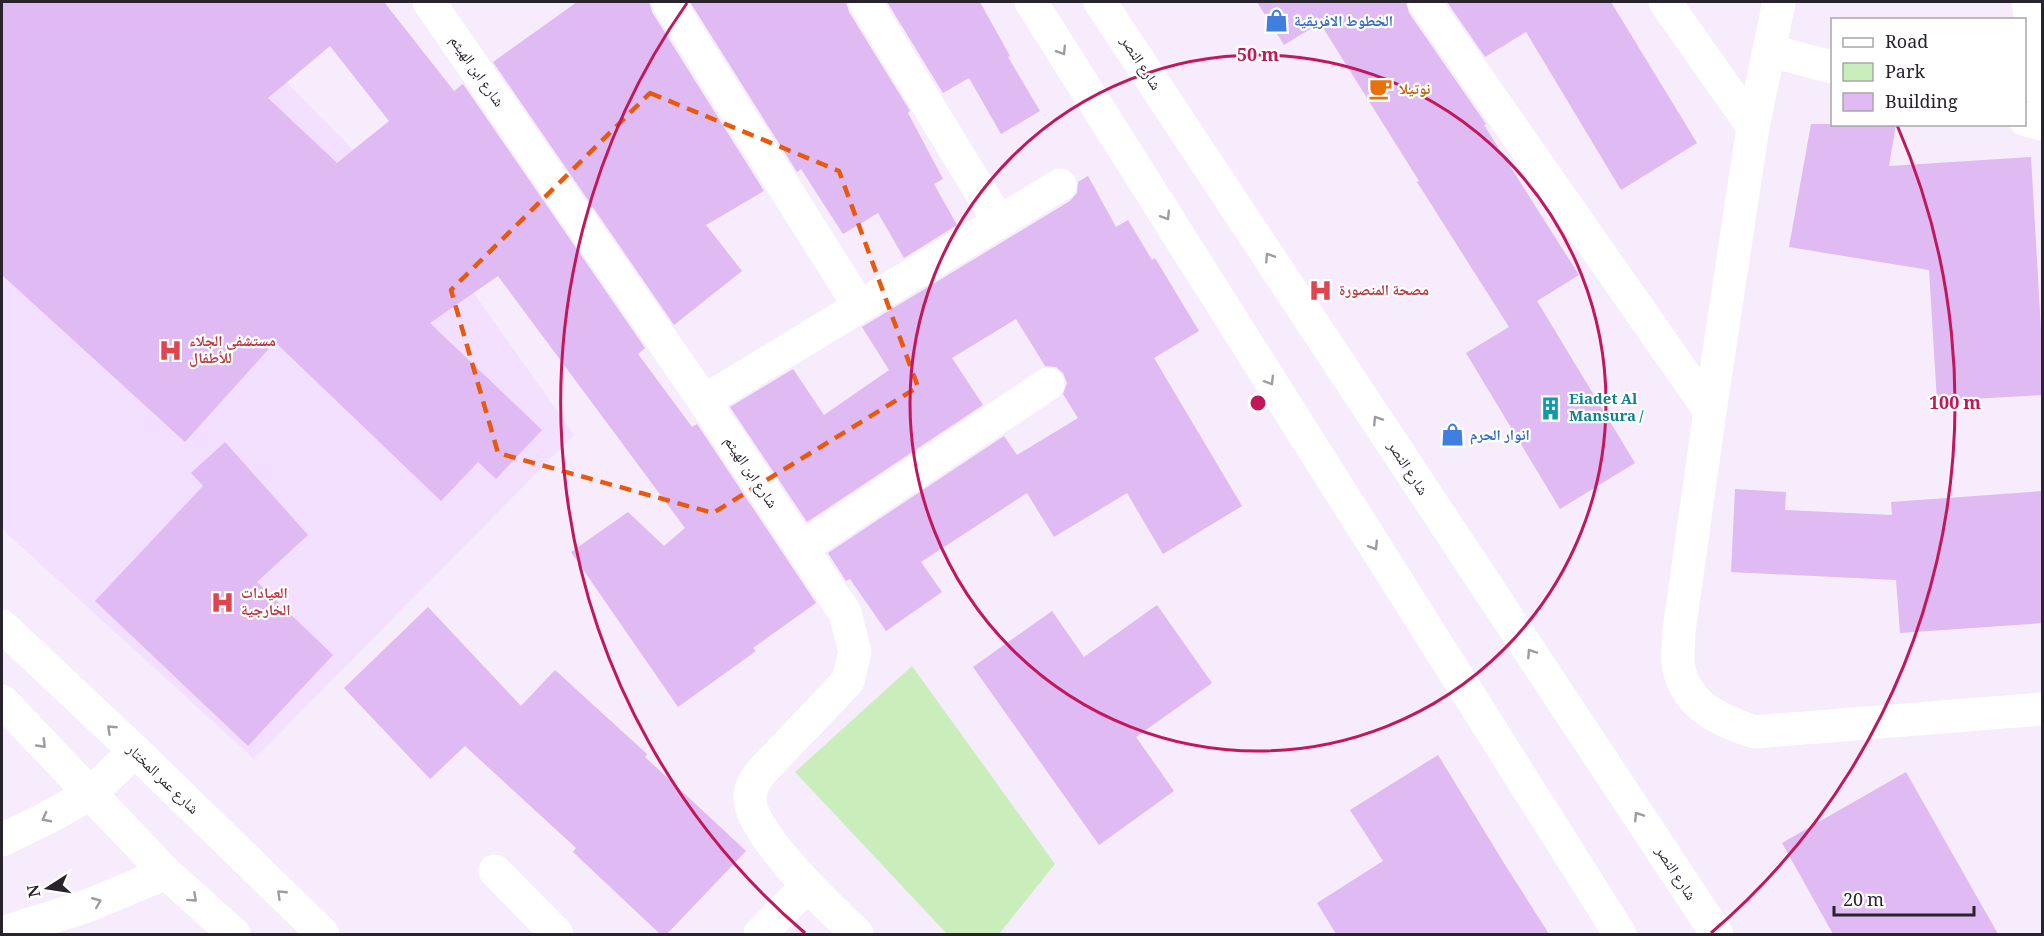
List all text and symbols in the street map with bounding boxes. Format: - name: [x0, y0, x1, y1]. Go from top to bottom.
- shop icon: الخطوط الافريقية: [1263, 8, 1289, 34]
- place label: الخطوط الافريقية: [1294, 10, 1393, 36]
- legend: [1831, 18, 2026, 126]
- text: Road: [1885, 29, 1928, 59]
- street label: شارع ابن الهيثم: [441, 31, 510, 114]
- street label: شارع النصر: [1111, 31, 1167, 97]
- text: 50 m: [1237, 42, 1279, 72]
- one-way arrow: [1055, 45, 1067, 55]
- text: Park: [1885, 59, 1925, 89]
- cafe icon: نوتيلا: [1368, 76, 1394, 102]
- place label: نوتيلا: [1399, 78, 1430, 104]
- text: Building: [1885, 89, 1958, 119]
- one-way arrow: [1159, 210, 1171, 220]
- one-way arrow: [1266, 253, 1277, 264]
- hospital icon: مصحة المنصورة: [1308, 277, 1334, 303]
- place label: مصحة المنصورة: [1339, 279, 1429, 305]
- place label: مستشفى الجلاء للأطفال: [189, 330, 276, 373]
- hospital icon: مستشفى الجلاء للأطفال: [158, 337, 184, 363]
- one-way arrow: [1263, 375, 1275, 385]
- place label: Eiadet Al Mansura /: [1569, 388, 1644, 431]
- text: 100 m: [1929, 390, 1981, 420]
- centre of rings: [1248, 393, 1268, 413]
- building icon: Eiadet Al Mansura /: [1538, 395, 1564, 421]
- one-way arrow: [1373, 416, 1384, 427]
- shop icon: انوار الحرم: [1439, 422, 1465, 448]
- place label: انوار الحرم: [1470, 424, 1530, 450]
- street label: شارع ابن الهيثم: [715, 432, 783, 515]
- street label: شارع النصر: [1378, 436, 1434, 502]
- one-way arrow: [1367, 540, 1379, 550]
- place label: العيادات الخارجية: [241, 582, 290, 625]
- hospital icon: العيادات الخارجية: [210, 589, 236, 615]
- one-way arrow: [1526, 649, 1538, 659]
- one-way arrow: [108, 725, 118, 736]
- one-way arrow: [35, 737, 46, 747]
- street label: شارع عمر المختار: [118, 738, 204, 822]
- one-way arrow: [42, 811, 53, 822]
- one-way arrow: [1634, 811, 1645, 822]
- street label: شارع النصر: [1646, 841, 1702, 907]
- north arrow: [18, 858, 78, 918]
- scale bar: [1834, 879, 1974, 917]
- text: N: [21, 881, 50, 900]
- text: 20 m: [1843, 887, 1884, 917]
- one-way arrow: [278, 890, 289, 901]
- one-way arrow: [186, 891, 197, 902]
- one-way arrow: [91, 896, 102, 909]

